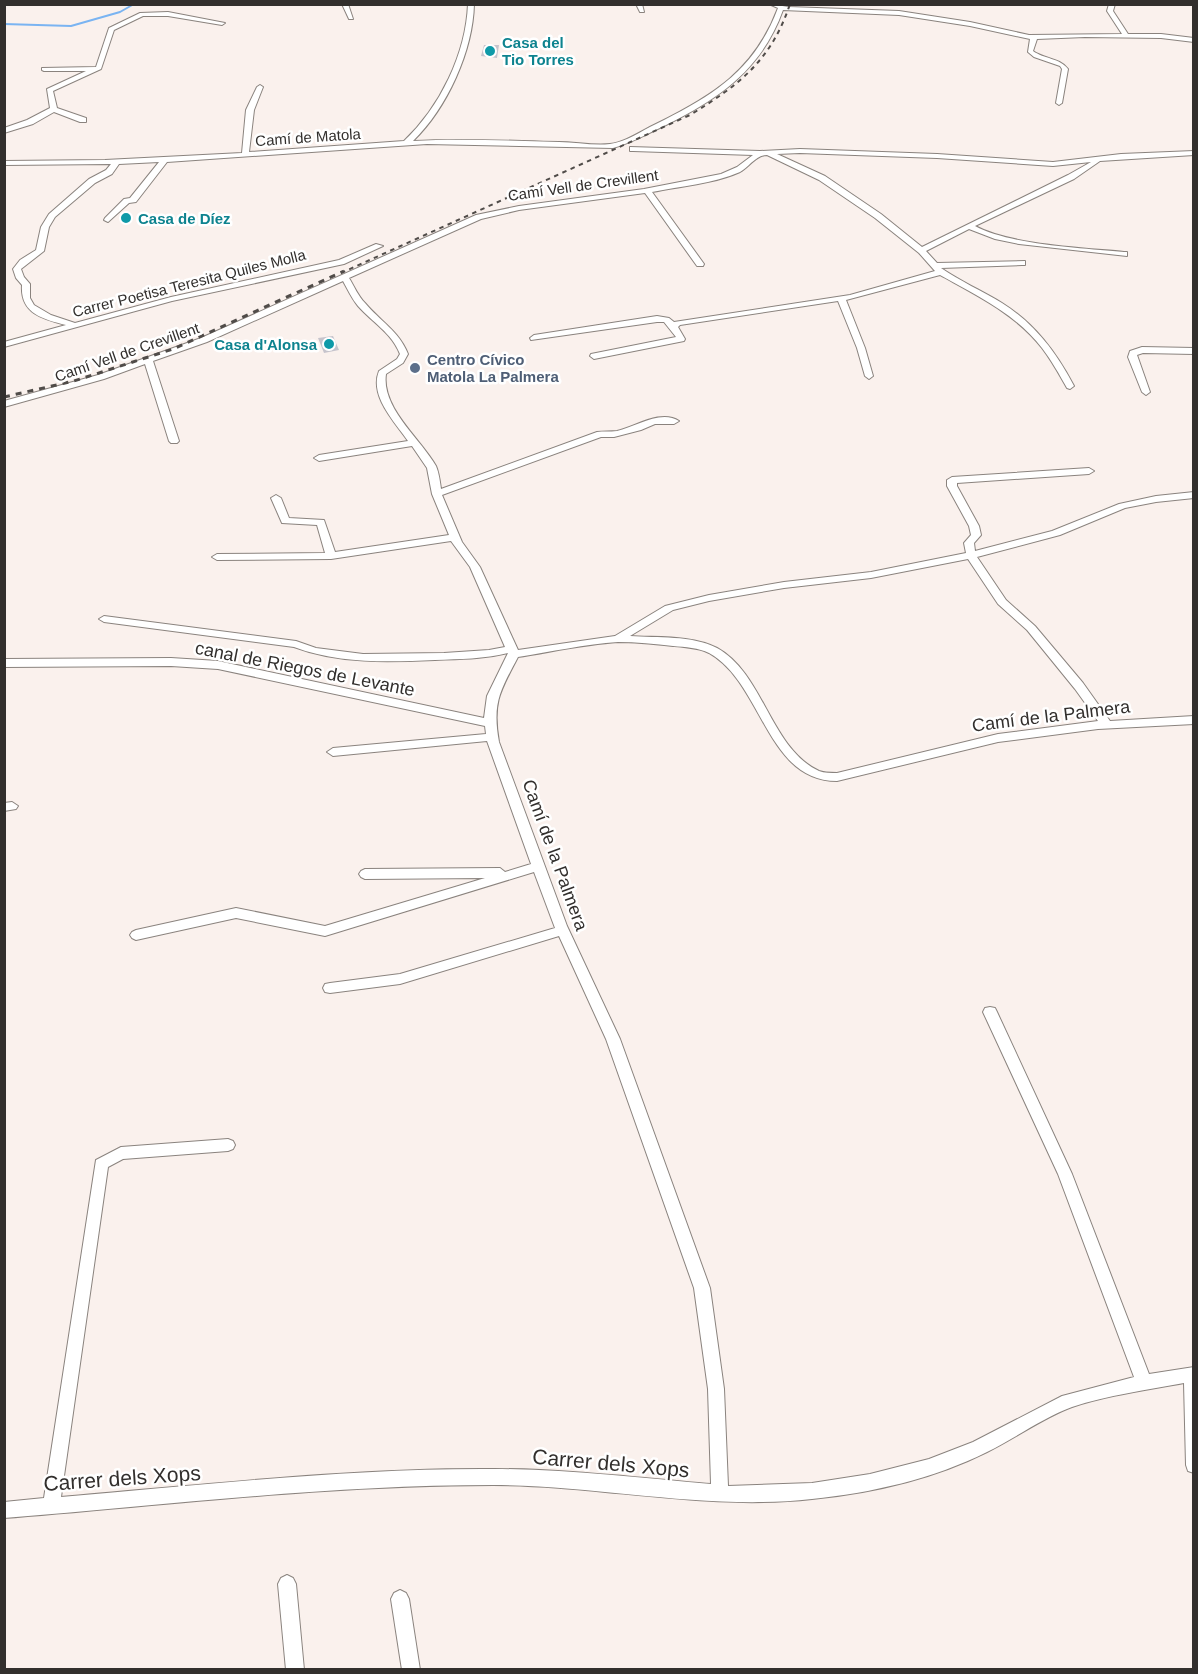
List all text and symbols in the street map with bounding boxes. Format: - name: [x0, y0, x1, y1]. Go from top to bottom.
- place label: Casa del Tio Torres: [502, 34, 574, 68]
- marker: Casa del Tio Torres: [483, 44, 497, 58]
- street label: Camí de Matola: [255, 125, 362, 149]
- street label: Camí Vell de Crevillent: [507, 166, 660, 204]
- place label: Casa de Díez: [138, 210, 231, 227]
- marker: Casa de Díez: [119, 211, 133, 225]
- street label: Carrer Poetisa Teresita Quiles Molla: [71, 246, 308, 320]
- street label: Camí Vell de Crevillent: [52, 319, 202, 385]
- place label: Casa d'Alonsa: [214, 336, 318, 353]
- marker: Casa d'Alonsa: [322, 337, 336, 351]
- place label: Centro Cívico Matola La Palmera: [427, 351, 559, 385]
- marker: Centro Cívico Matola La Palmera: [408, 361, 422, 375]
- street label: canal de Riegos de Levante: [194, 638, 416, 700]
- street label: Camí de la Palmera: [971, 696, 1132, 736]
- street label: Camí de la Palmera: [518, 777, 592, 934]
- street label: Carrer dels Xops: [532, 1445, 690, 1481]
- street label: Carrer dels Xops: [43, 1461, 201, 1495]

